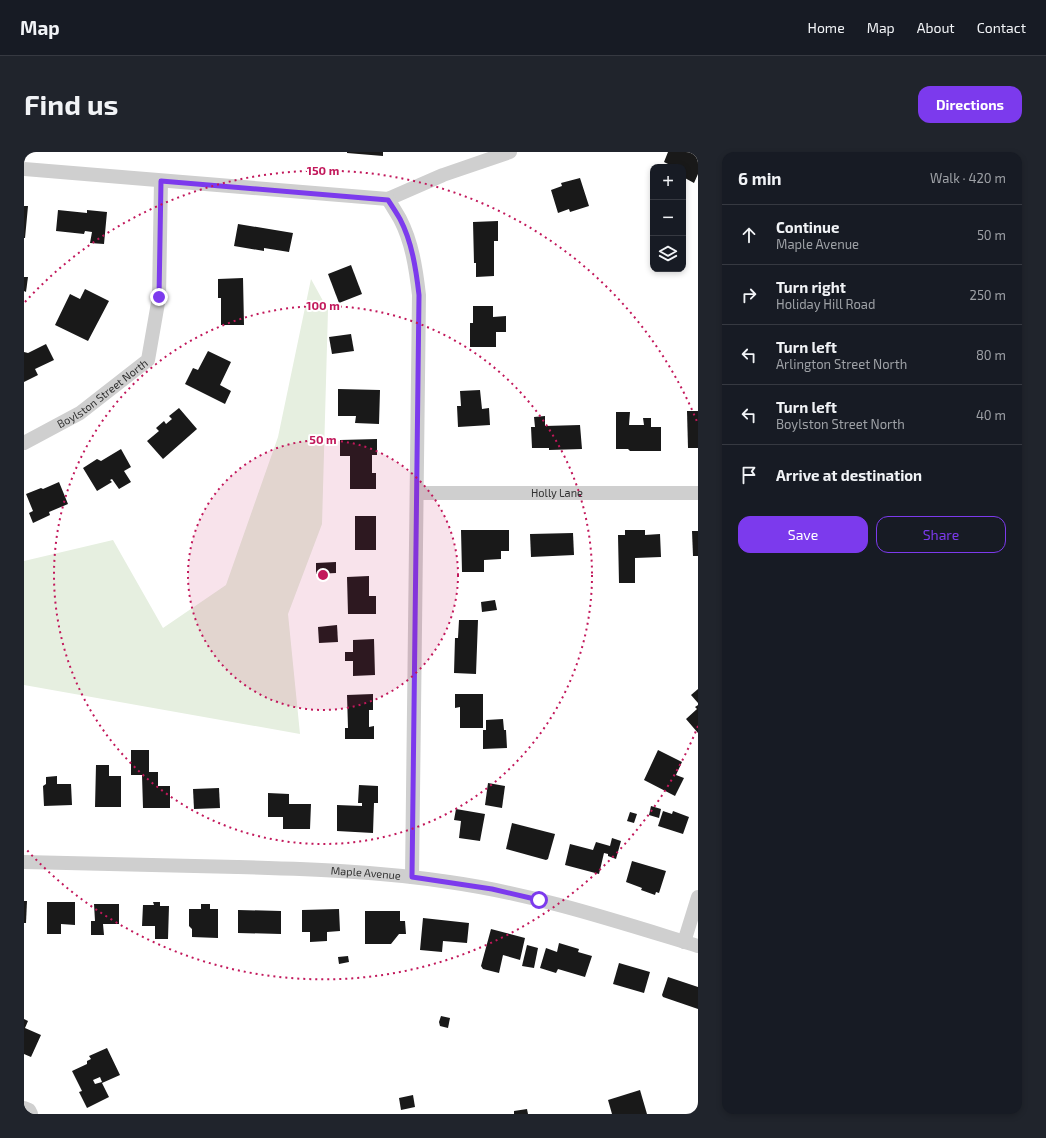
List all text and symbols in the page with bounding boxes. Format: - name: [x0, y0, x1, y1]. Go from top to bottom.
- text: Map: [20, 16, 60, 39]
- text: Home: [808, 19, 845, 36]
- text: Map: [867, 19, 895, 36]
- text: About: [917, 19, 955, 36]
- text: Contact: [977, 19, 1026, 36]
- button: Directions: [918, 86, 1022, 123]
- text: Find us: [24, 87, 118, 121]
- text: 150 m: [307, 163, 339, 177]
- map controls: [650, 164, 686, 272]
- button: +: [650, 164, 686, 200]
- text: 6 min: [738, 168, 782, 188]
- text: Walk · 420 m: [930, 170, 1006, 186]
- button: −: [650, 200, 686, 236]
- text: Continue: [776, 218, 839, 236]
- icon: ahead: [738, 224, 760, 246]
- text: 50 m: [977, 227, 1006, 243]
- button: layers: [650, 236, 686, 272]
- text: Maple Avenue: [776, 236, 859, 252]
- text: Turn right: [776, 278, 846, 296]
- icon: right: [738, 284, 760, 306]
- text: 250 m: [970, 287, 1006, 303]
- route end: [150, 288, 168, 306]
- text: Holiday Hill Road: [776, 296, 875, 312]
- text: 100 m: [306, 298, 340, 312]
- text: Turn left: [776, 338, 837, 356]
- icon: left: [738, 344, 760, 366]
- text: 80 m: [976, 347, 1006, 363]
- street label: Boylston Street North: [55, 356, 150, 430]
- text: Arlington Street North: [776, 356, 907, 372]
- text: Turn left: [776, 398, 837, 416]
- icon: left: [738, 404, 760, 426]
- text: 40 m: [976, 407, 1006, 423]
- text: Boylston Street North: [776, 416, 905, 432]
- text: 50 m: [309, 432, 337, 446]
- icon: arrive: [738, 464, 760, 486]
- text: Arrive at destination: [776, 466, 922, 484]
- street label: Holly Lane: [531, 486, 583, 499]
- button: Save: [738, 516, 868, 553]
- button: Share: [876, 516, 1006, 553]
- centre of rings: [316, 568, 330, 582]
- street label: Maple Avenue: [330, 863, 402, 882]
- route start: [530, 891, 548, 909]

